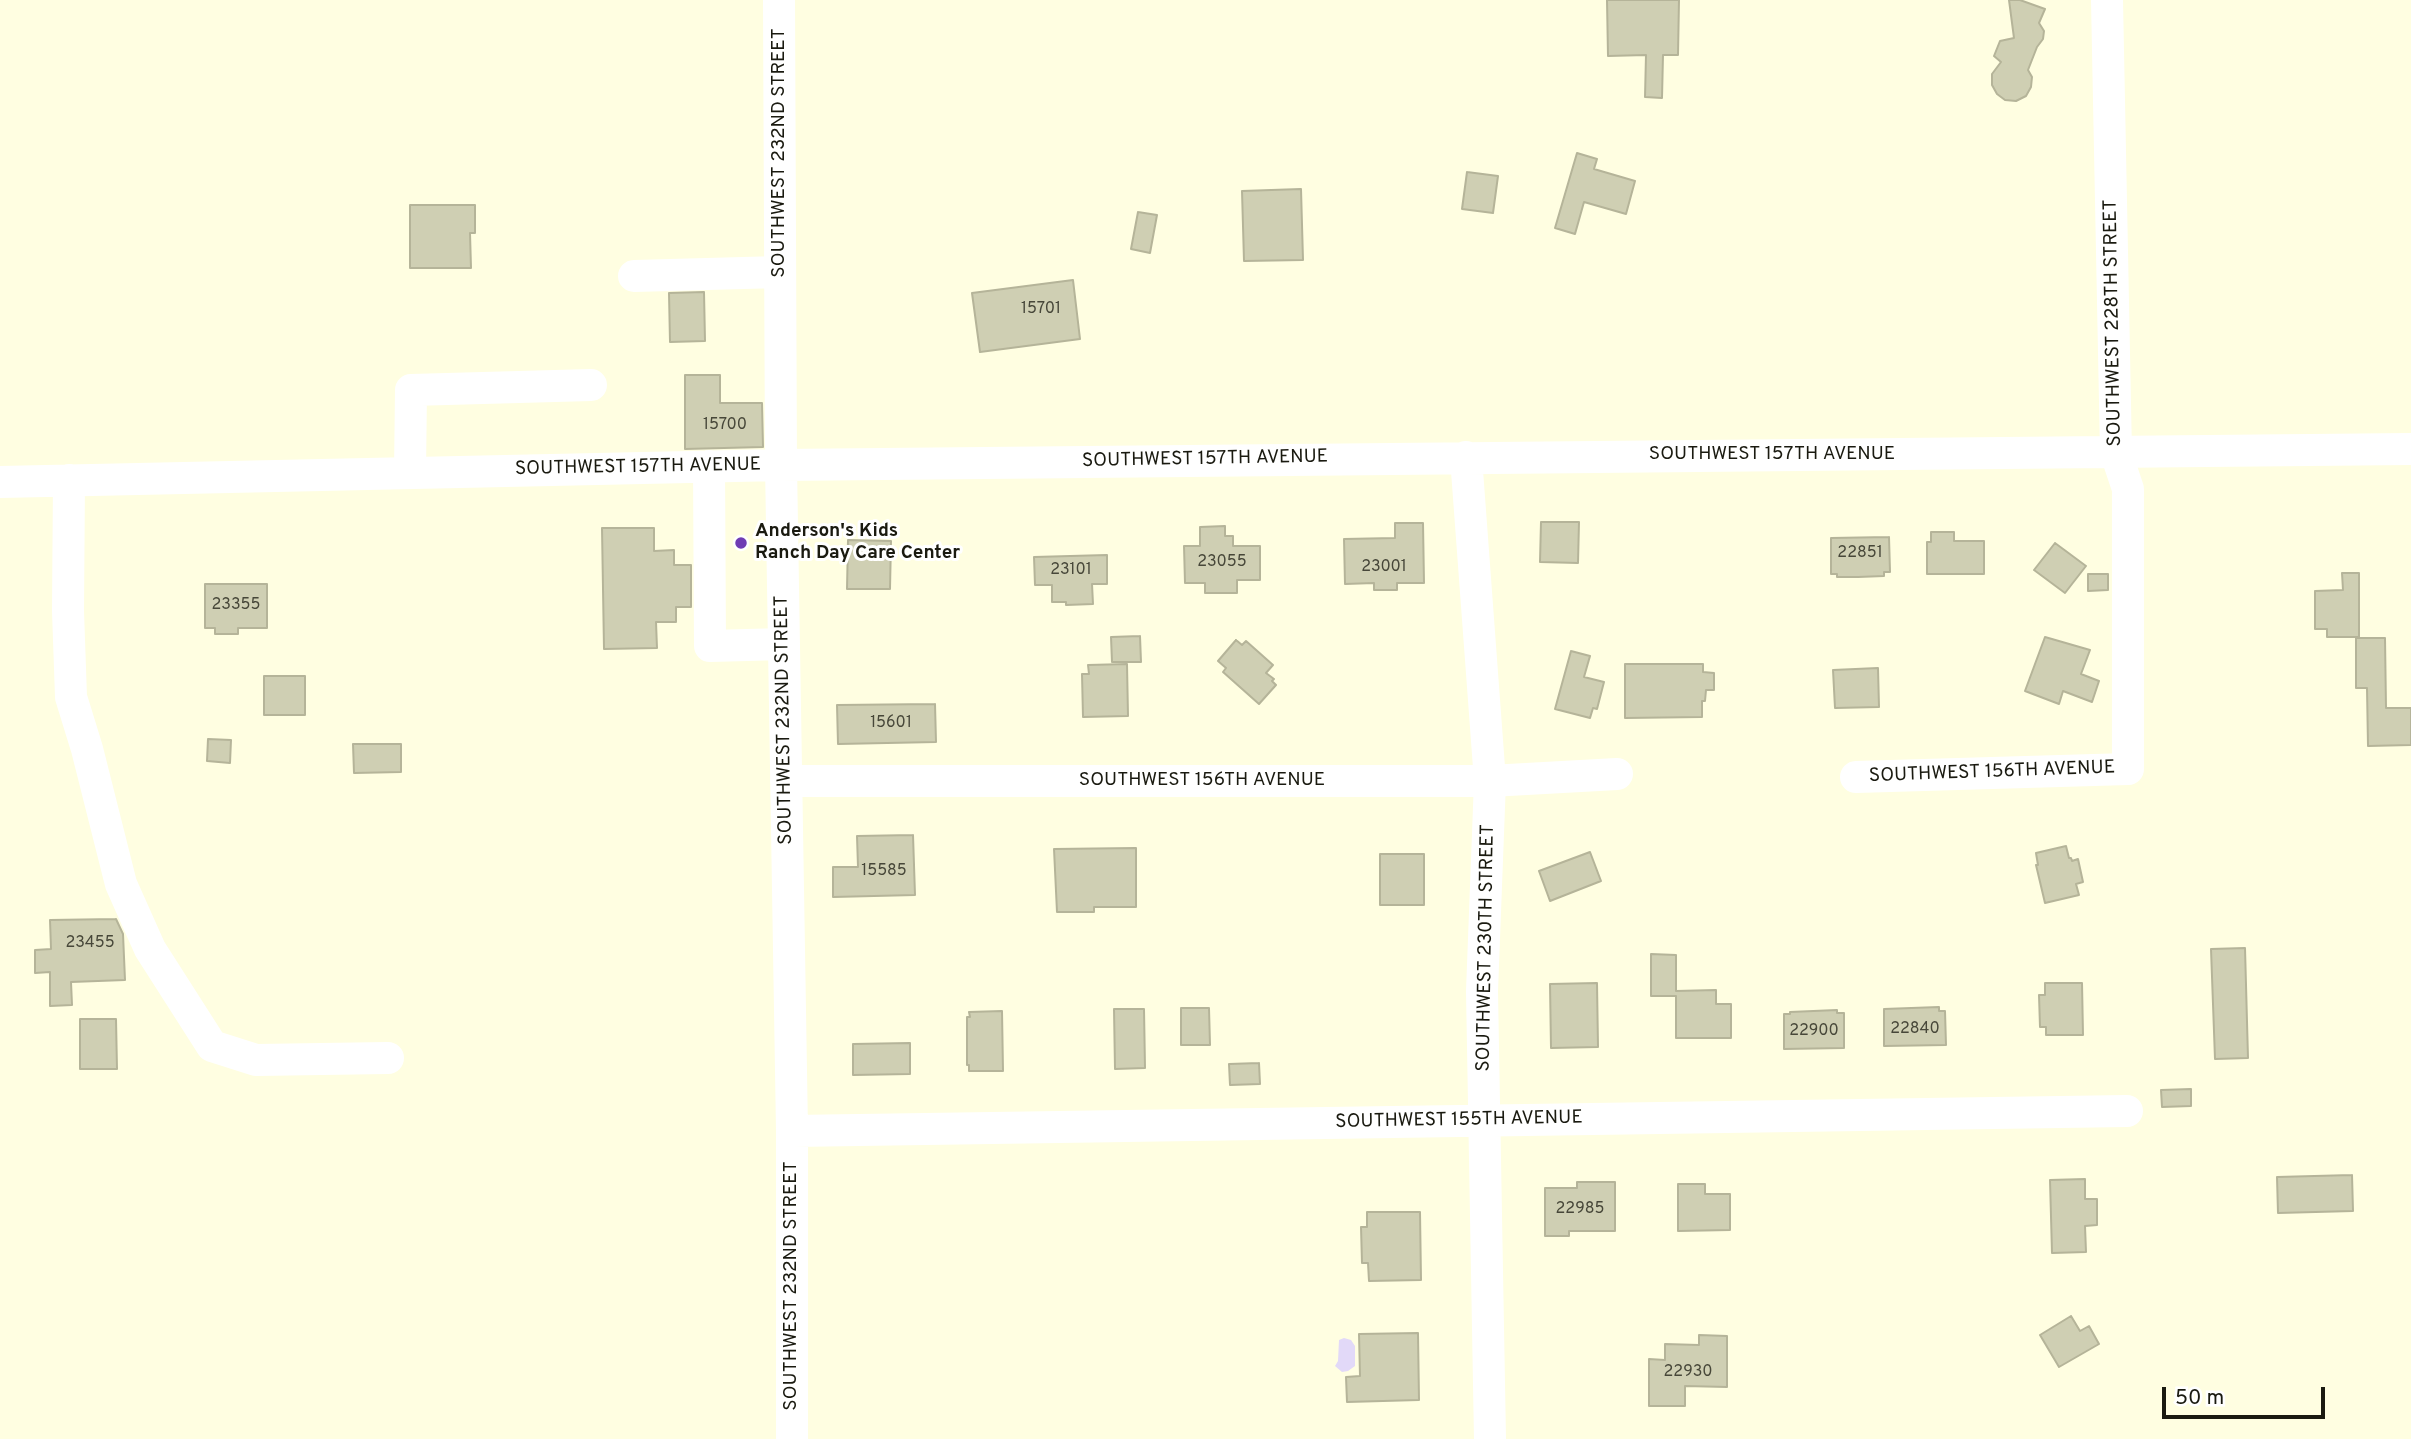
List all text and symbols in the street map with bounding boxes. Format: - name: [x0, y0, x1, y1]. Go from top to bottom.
- street label: SOUTHWEST 232ND STREET: [769, 28, 791, 278]
- street label: SOUTHWEST 228TH STREET: [2100, 199, 2128, 447]
- house number: 15701: [1021, 300, 1061, 320]
- house number: 15700: [703, 416, 747, 436]
- street label: SOUTHWEST 157TH AVENUE: [1649, 444, 1895, 466]
- street label: SOUTHWEST 157TH AVENUE: [1082, 446, 1328, 474]
- street label: SOUTHWEST 157TH AVENUE: [515, 454, 761, 482]
- place label: Anderson's Kids Ranch Day Care Center: [755, 521, 960, 565]
- marker: Anderson's Kids Ranch Day Care Center: [733, 535, 749, 551]
- house number: 22851: [1837, 544, 1883, 564]
- house number: 23055: [1197, 553, 1247, 573]
- house number: 23001: [1361, 558, 1407, 578]
- house number: 23101: [1050, 561, 1092, 581]
- street label: SOUTHWEST 232ND STREET: [771, 595, 799, 845]
- house number: 23355: [212, 596, 260, 616]
- house number: 15601: [870, 714, 912, 734]
- street label: SOUTHWEST 156TH AVENUE: [1868, 757, 2116, 789]
- street label: SOUTHWEST 156TH AVENUE: [1079, 770, 1325, 792]
- street label: SOUTHWEST 230TH STREET: [1473, 824, 1501, 1072]
- house number: 15585: [861, 862, 907, 882]
- house number: 23455: [65, 934, 115, 954]
- house number: 22840: [1890, 1020, 1940, 1040]
- house number: 22900: [1789, 1022, 1839, 1042]
- street label: SOUTHWEST 155TH AVENUE: [1335, 1107, 1583, 1135]
- street label: SOUTHWEST 232ND STREET: [781, 1161, 803, 1411]
- house number: 22985: [1556, 1200, 1604, 1220]
- house number: 22930: [1664, 1363, 1712, 1383]
- scale bar: [2166, 1372, 2329, 1416]
- text: 50 m: [2175, 1385, 2224, 1412]

